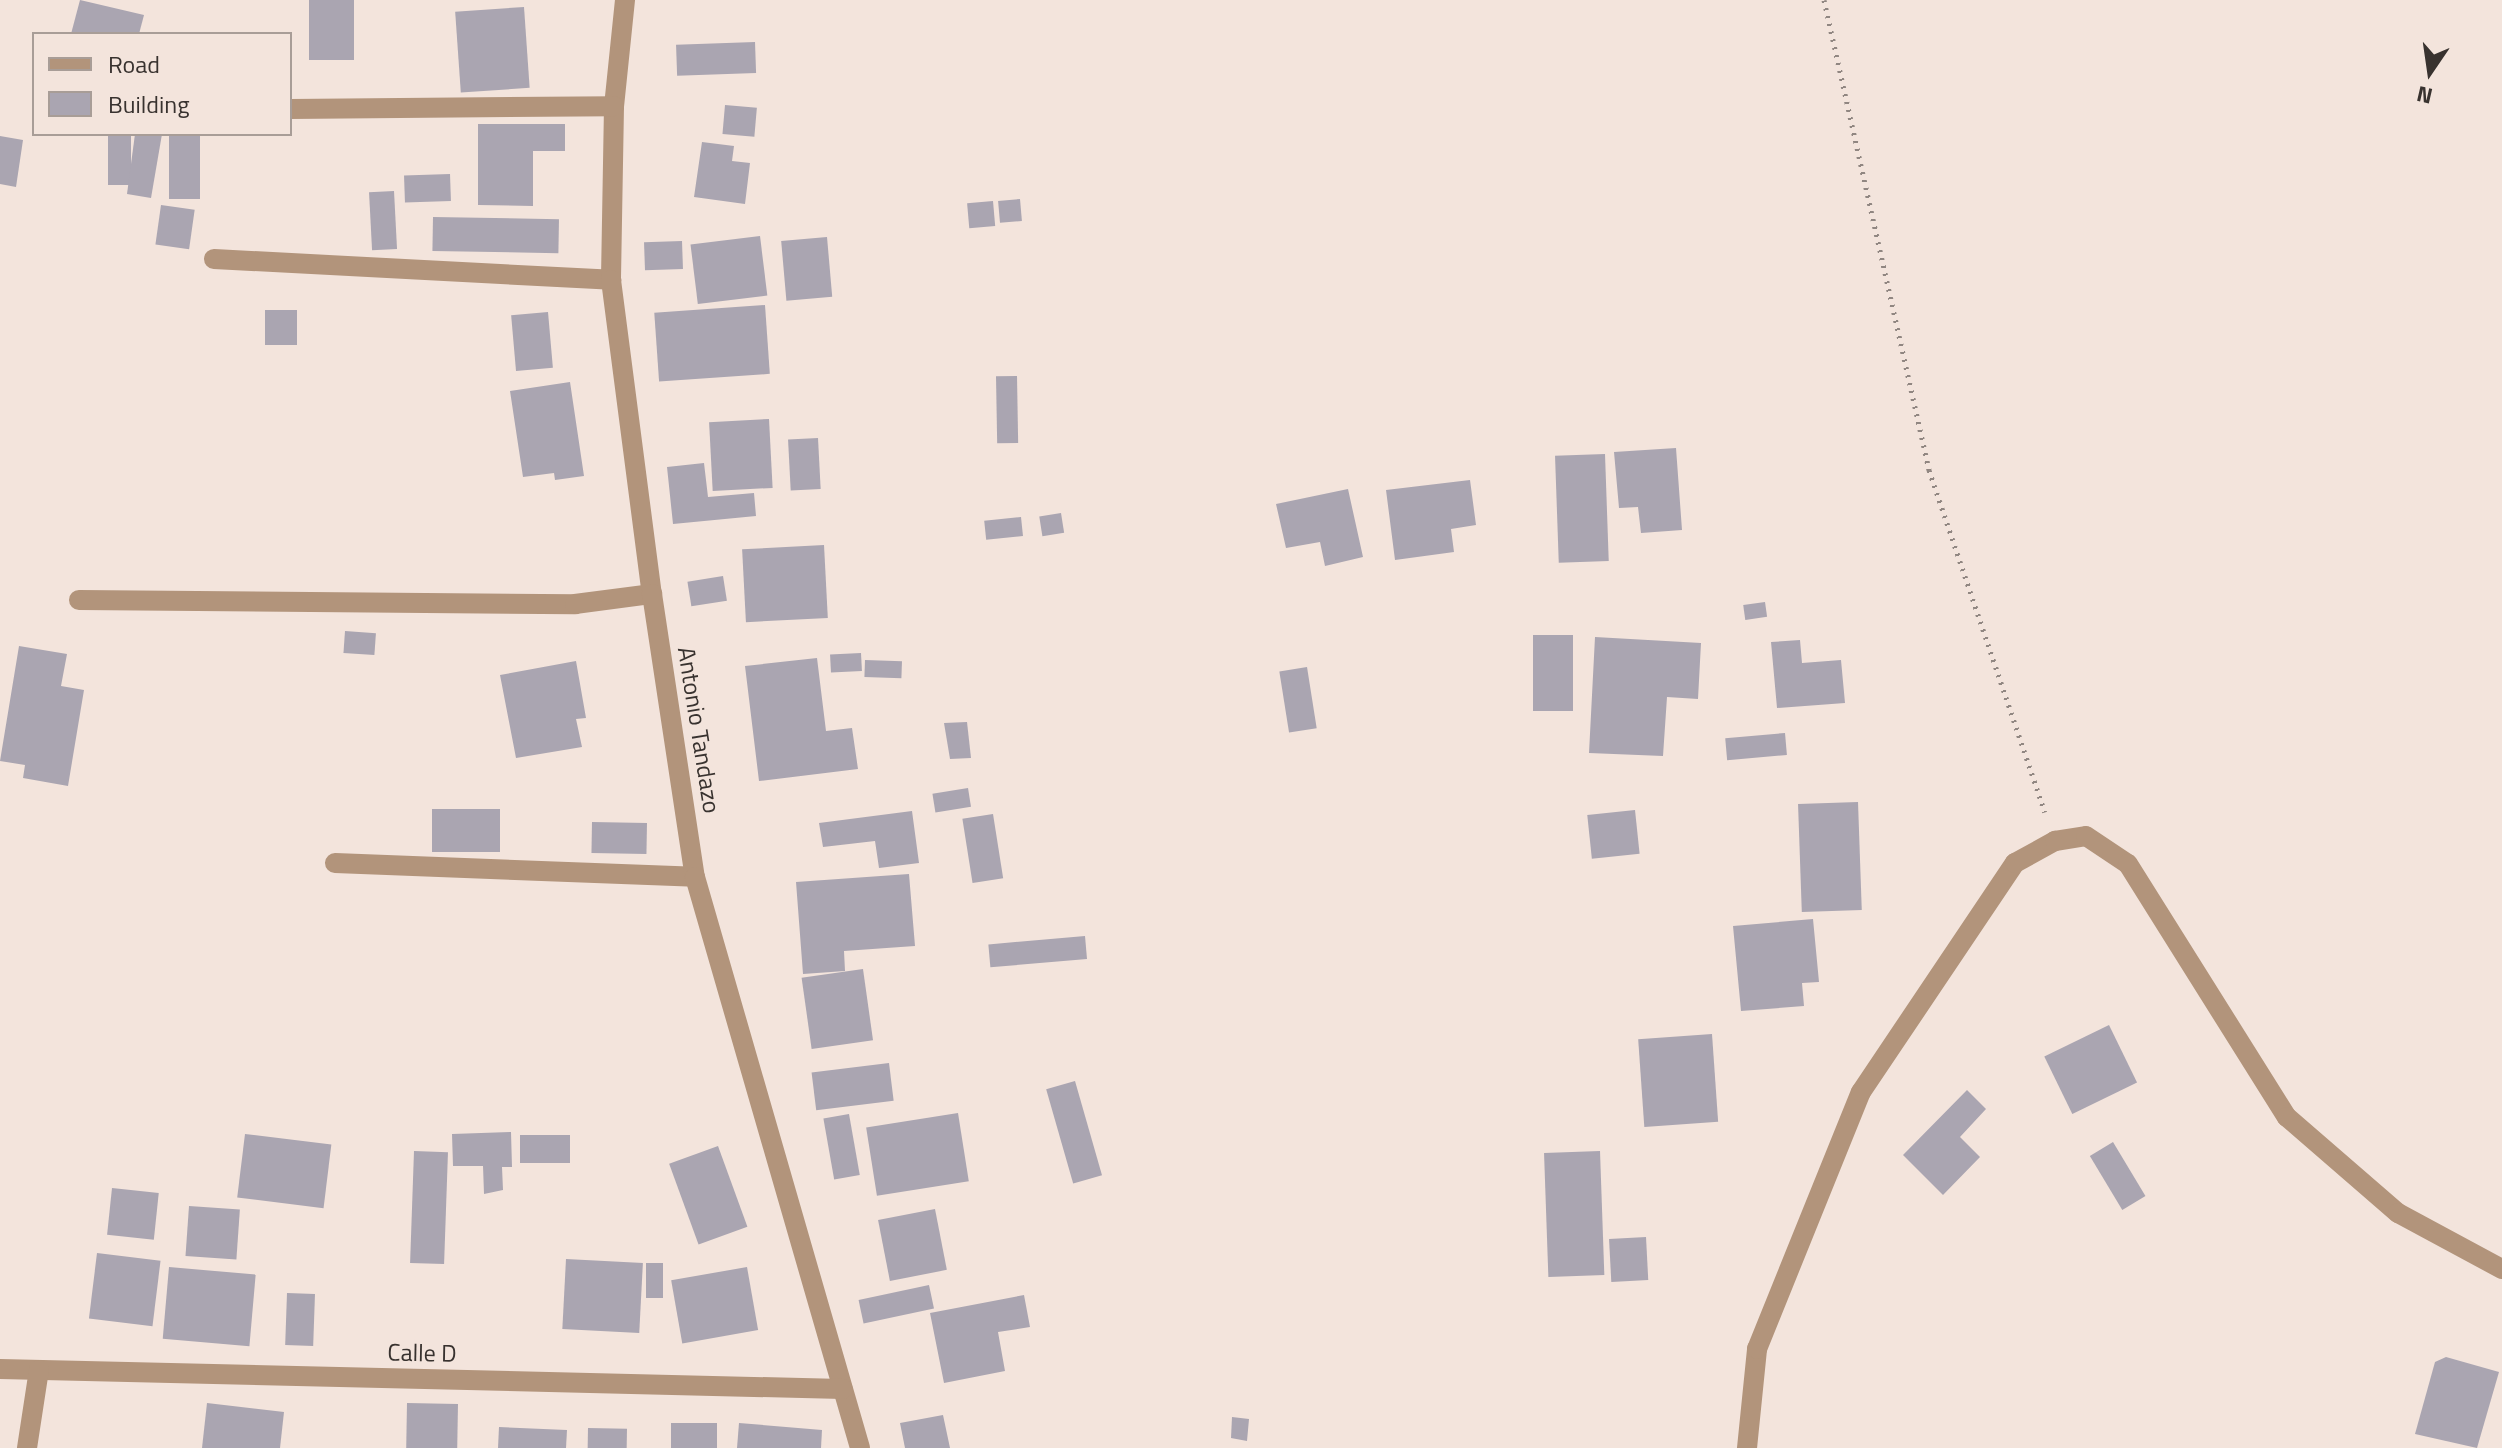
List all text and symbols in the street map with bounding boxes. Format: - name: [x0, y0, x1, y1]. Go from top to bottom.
- legend: [32, 32, 292, 136]
- north arrow: [2390, 32, 2470, 112]
- text: Road: [108, 46, 160, 82]
- text: N: [2413, 77, 2436, 114]
- text: Building: [108, 86, 190, 122]
- street label: Antonio Tandazo: [672, 645, 726, 815]
- street label: Calle D: [387, 1338, 457, 1368]

